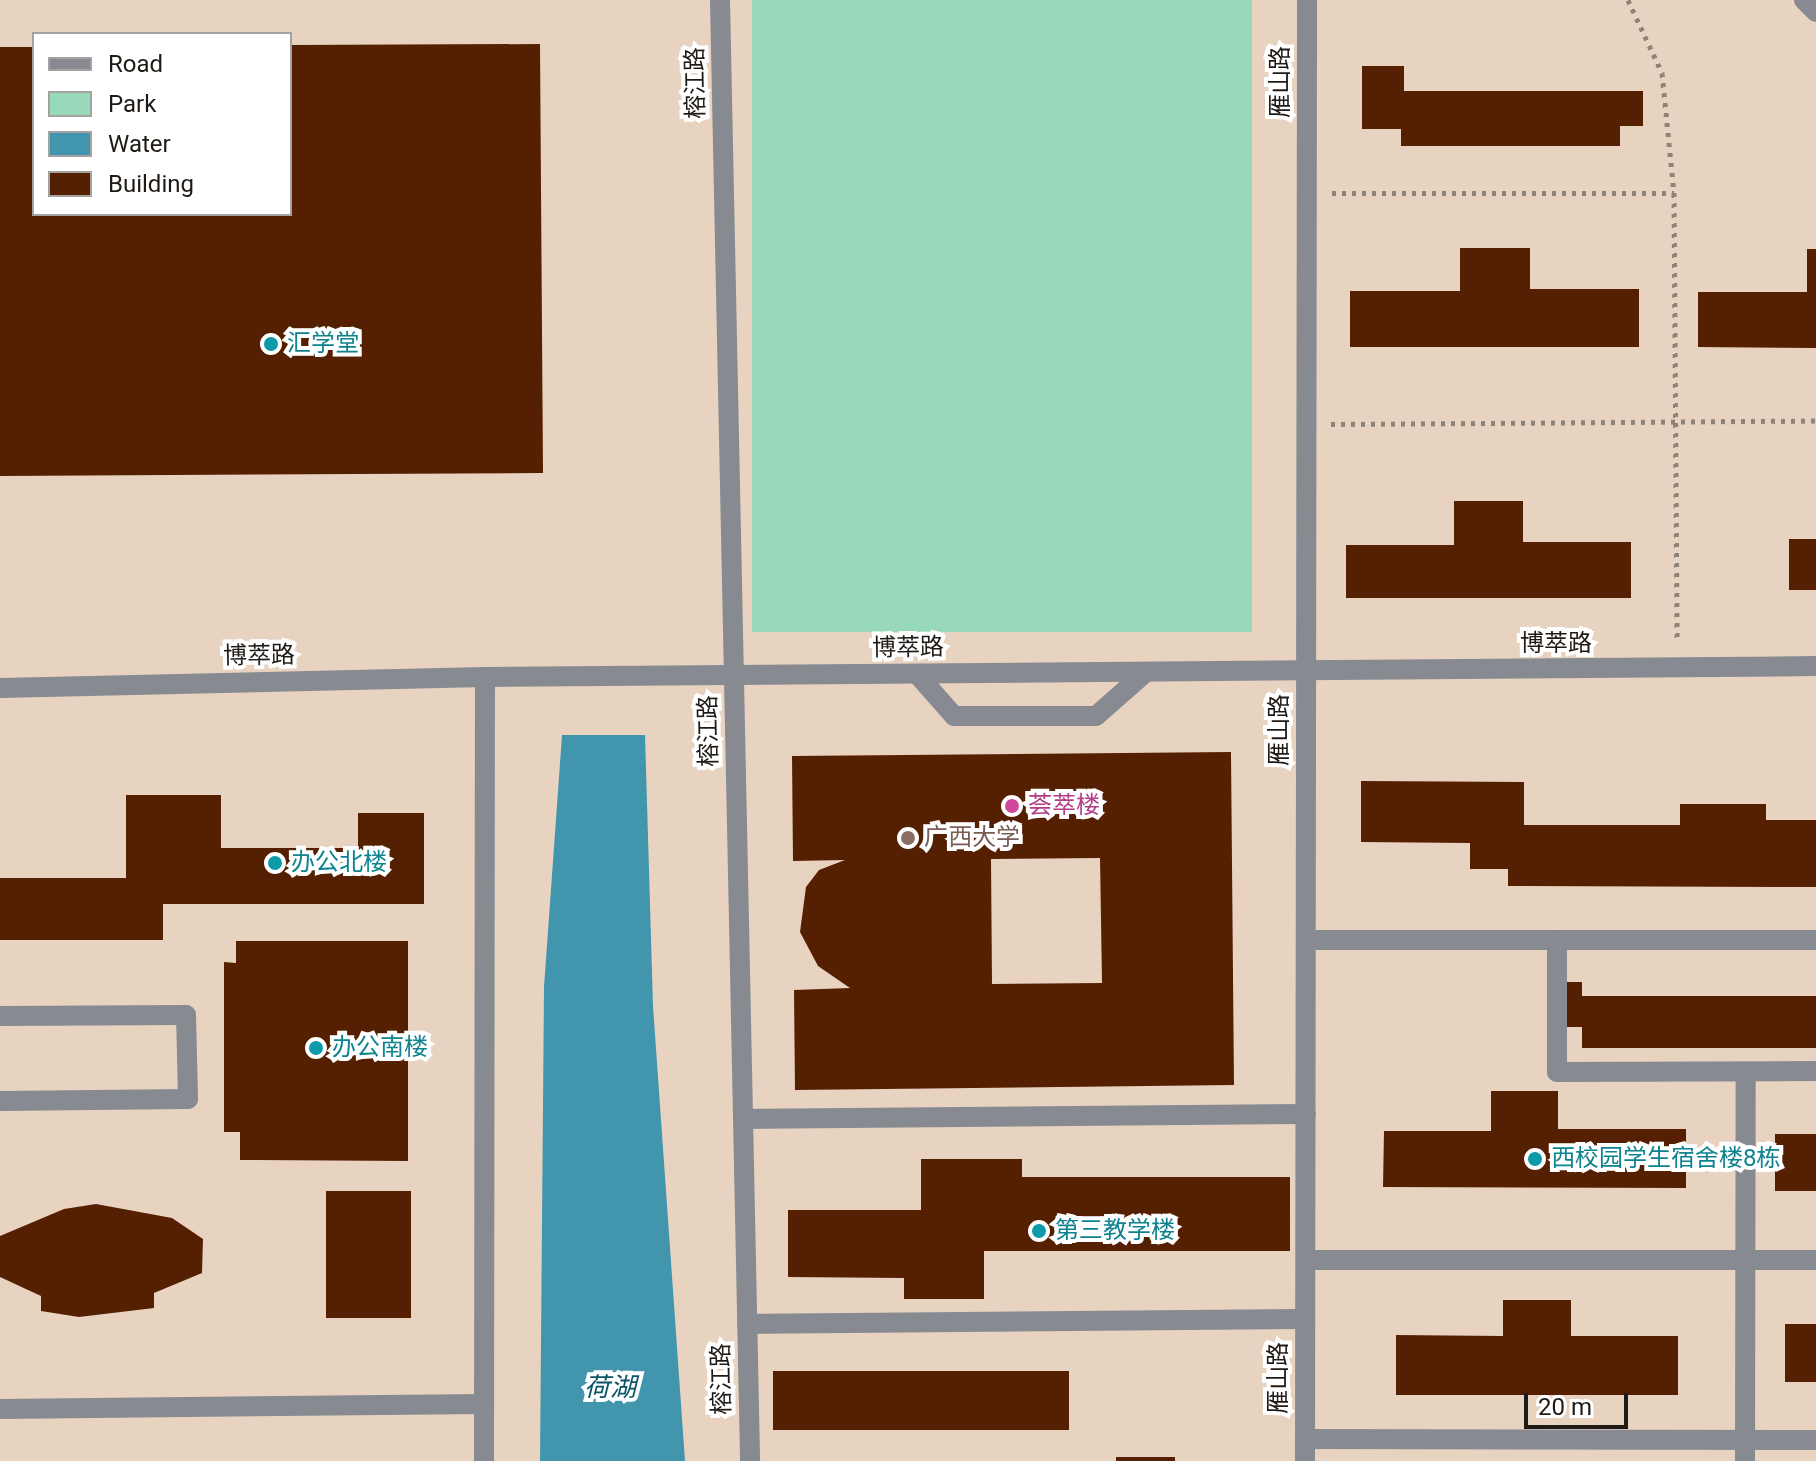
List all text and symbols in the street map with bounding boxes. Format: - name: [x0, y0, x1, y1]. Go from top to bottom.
- legend: [32, 32, 292, 216]
- street label: 雁山路: [1267, 46, 1295, 118]
- street label: 榕江路: [681, 47, 711, 119]
- text: Road: [108, 50, 163, 78]
- text: Park: [108, 90, 156, 118]
- text: Water: [108, 130, 171, 158]
- text: Building: [108, 170, 194, 198]
- place label: 汇学堂: [287, 330, 359, 358]
- marker: 汇学堂: [262, 335, 280, 353]
- street label: 博萃路: [1520, 630, 1592, 658]
- street label: 博萃路: [872, 633, 944, 663]
- street label: 博萃路: [223, 641, 295, 671]
- street label: 雁山路: [1266, 694, 1294, 766]
- street label: 榕江路: [694, 695, 724, 767]
- place label: 荟萃楼: [1028, 792, 1100, 820]
- marker: 荟萃楼: [1003, 797, 1021, 815]
- place label: 广西大学: [924, 824, 1020, 852]
- marker: 广西大学: [899, 829, 917, 847]
- place label: 办公北楼: [291, 849, 387, 877]
- marker: 办公北楼: [266, 854, 284, 872]
- place label: 办公南楼: [332, 1034, 428, 1062]
- marker: 办公南楼: [307, 1039, 325, 1057]
- place label: 西校园学生宿舍楼8栋: [1551, 1145, 1780, 1173]
- marker: 西校园学生宿舍楼8栋: [1526, 1150, 1544, 1168]
- place label: 第三教学楼: [1055, 1217, 1175, 1245]
- marker: 第三教学楼: [1030, 1222, 1048, 1240]
- street label: 雁山路: [1265, 1342, 1293, 1414]
- street label: 榕江路: [707, 1343, 737, 1415]
- water label: 荷湖: [584, 1372, 636, 1404]
- scale bar: [1528, 1377, 1632, 1427]
- text: 20 m: [1538, 1393, 1592, 1421]

